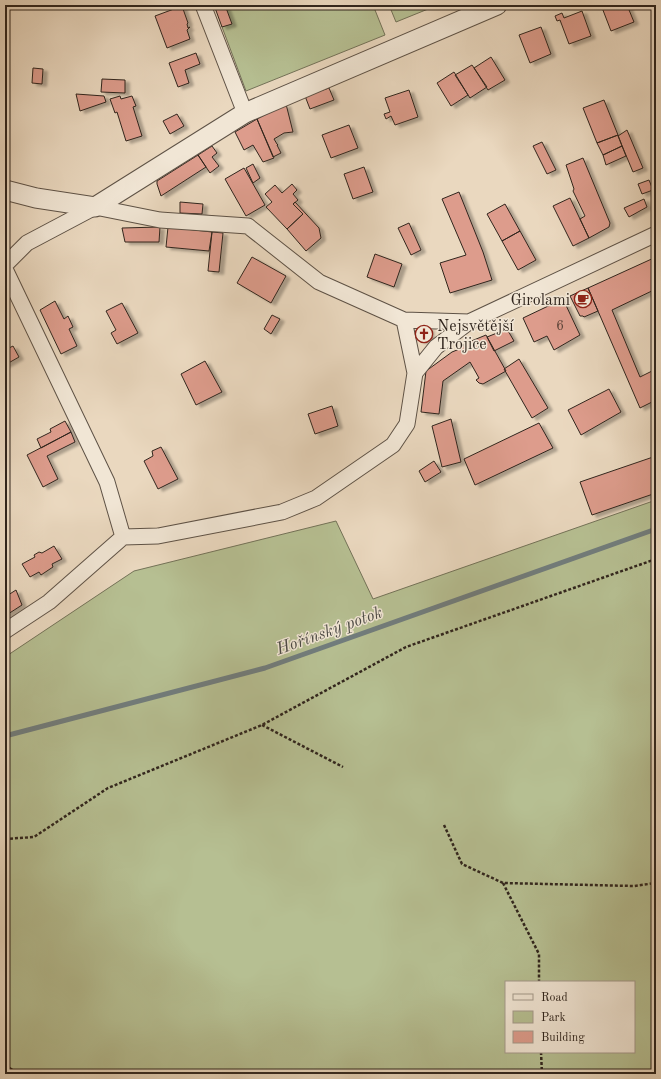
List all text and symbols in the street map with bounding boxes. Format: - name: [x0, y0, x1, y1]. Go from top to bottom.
- cafe icon: Girolami: [573, 289, 593, 309]
- place label: Girolami: [510, 293, 570, 309]
- place label: Nejsvětější Trojice: [437, 319, 514, 353]
- house number: 6: [556, 319, 564, 333]
- church icon: Nejsvětější Trojice: [414, 324, 434, 344]
- water label: Hořínský potok: [273, 604, 385, 659]
- legend: [505, 981, 635, 1053]
- text: Road: [541, 992, 568, 1004]
- text: Park: [541, 1012, 566, 1024]
- text: Building: [541, 1032, 585, 1044]

